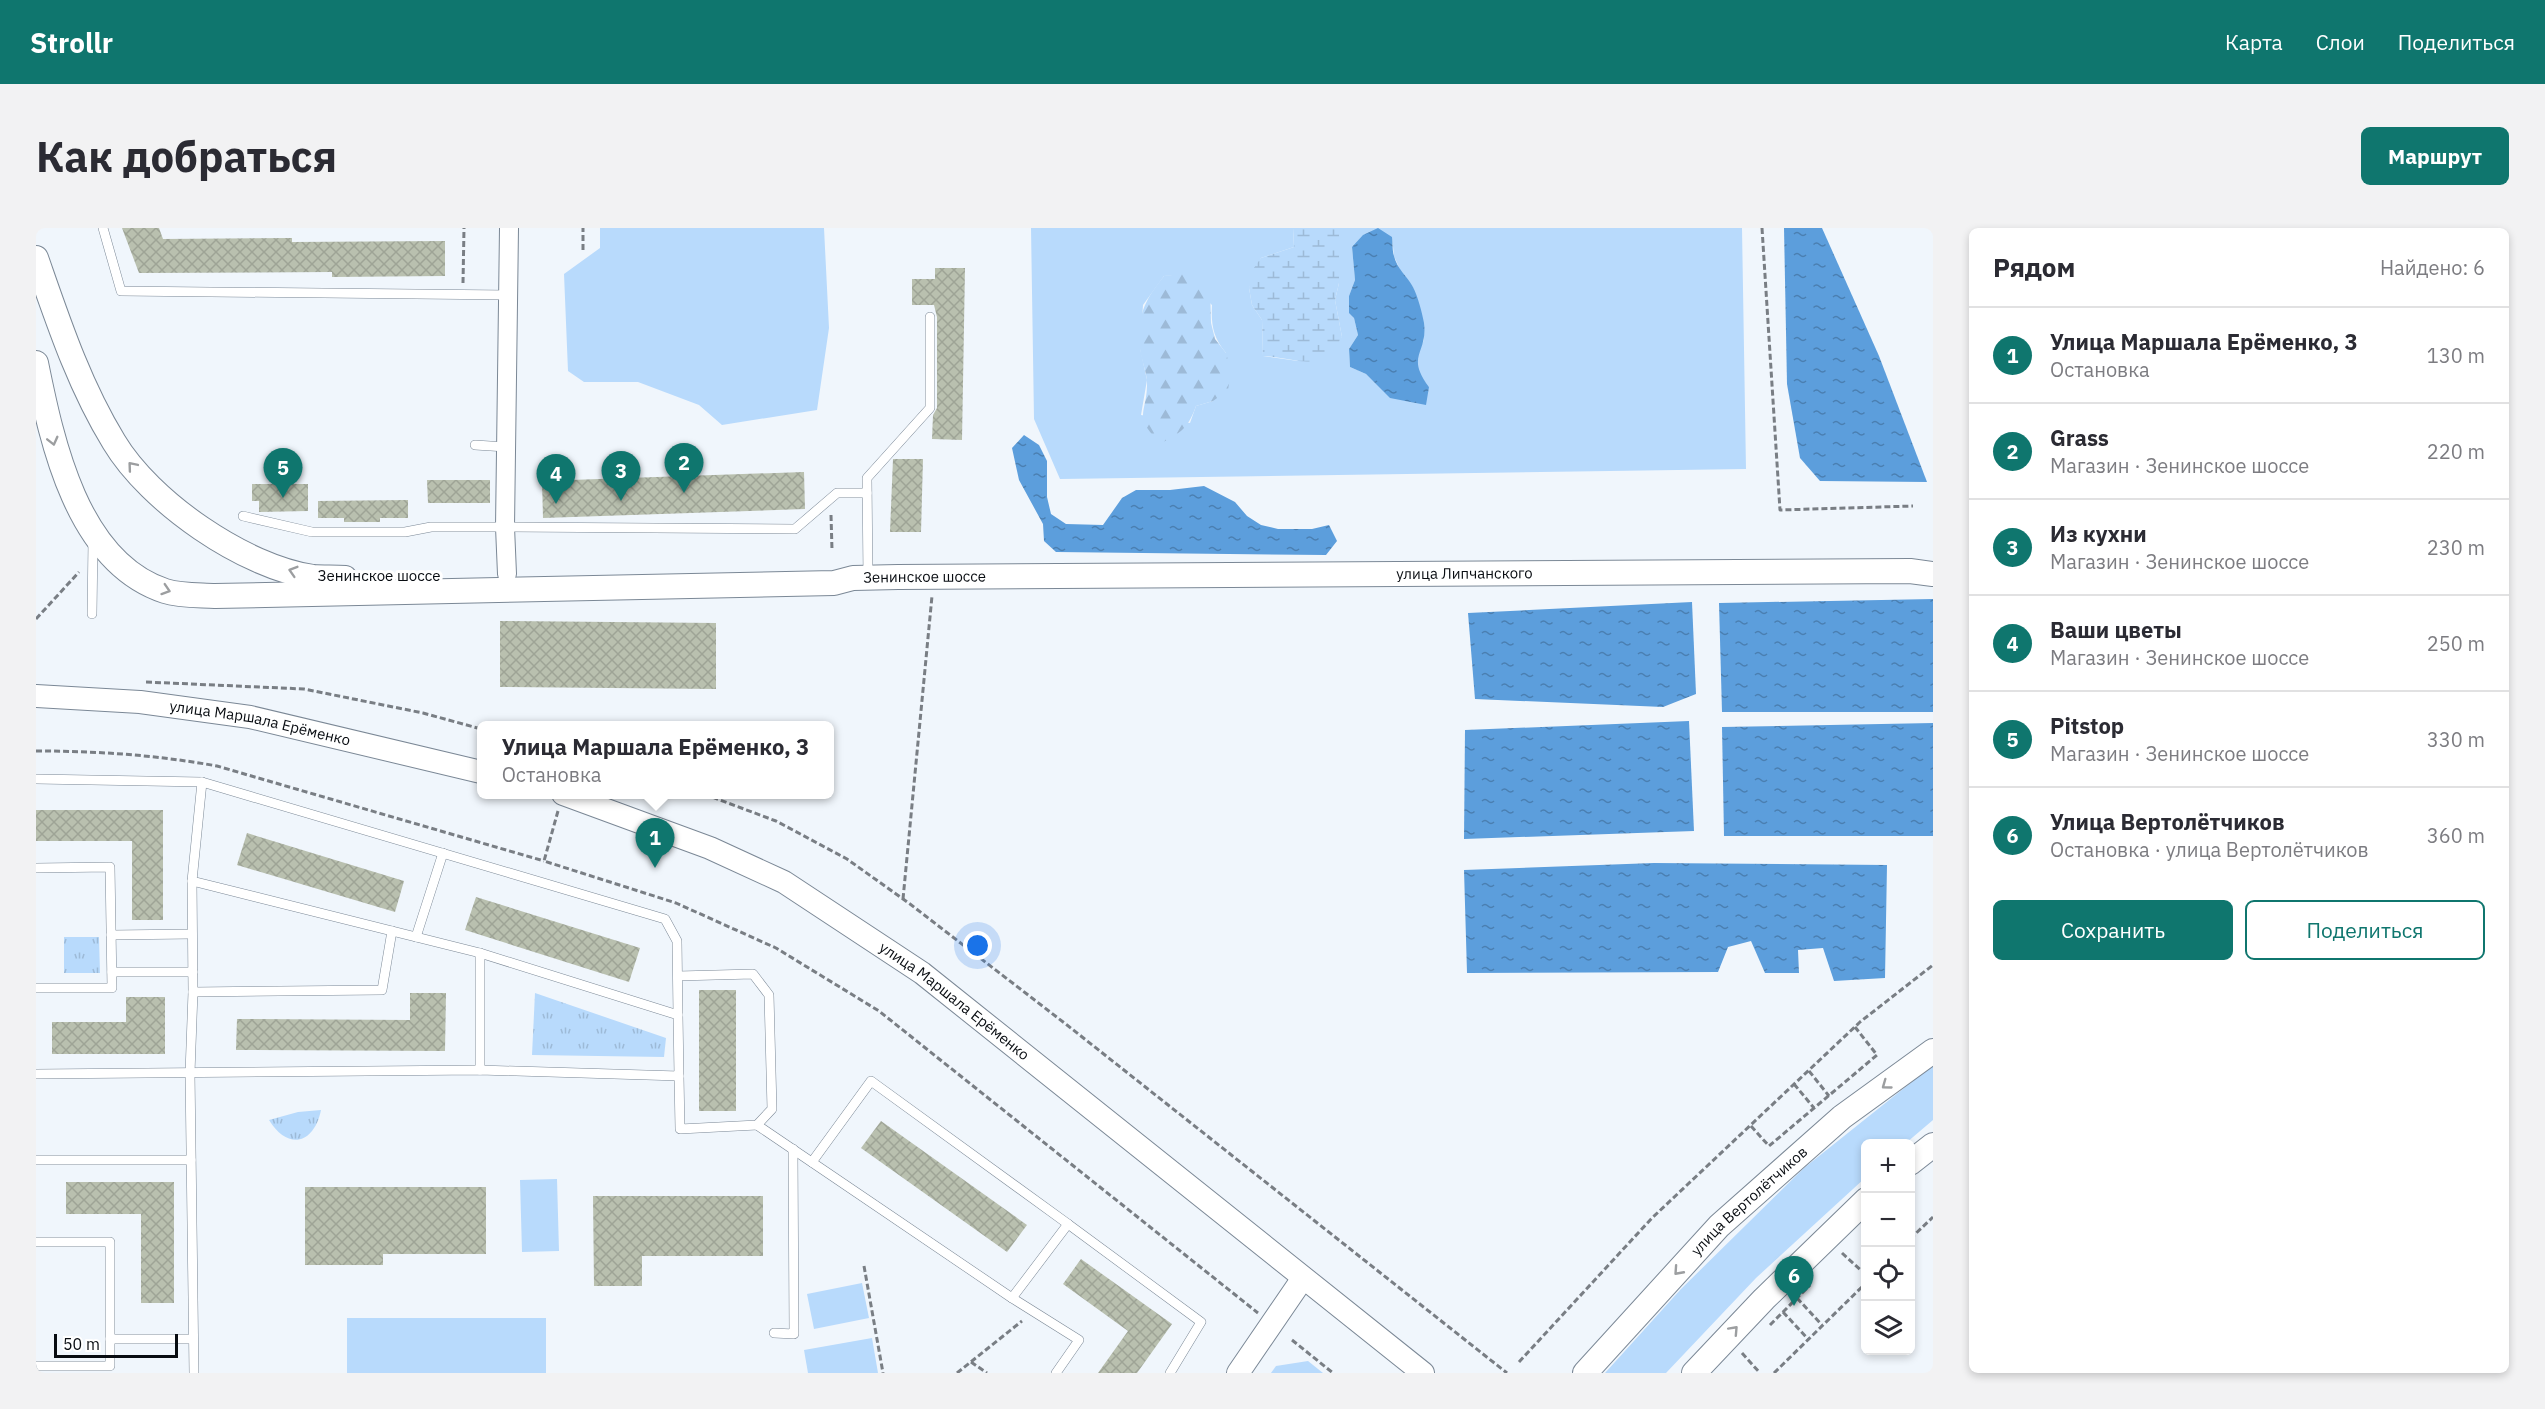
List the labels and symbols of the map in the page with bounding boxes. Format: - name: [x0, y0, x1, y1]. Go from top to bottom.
- one-way arrow: [46, 436, 59, 446]
- pin: 2: [664, 444, 704, 493]
- pin: 5: [264, 448, 302, 498]
- pin: 3: [602, 452, 640, 501]
- pin: 4: [536, 454, 576, 504]
- one-way arrow: [129, 462, 140, 473]
- street label: улица Липчанского: [1396, 563, 1533, 583]
- one-way arrow: [288, 566, 299, 578]
- street label: Зенинское шоссе: [318, 566, 440, 585]
- street label: Зенинское шоссе: [863, 566, 986, 587]
- one-way arrow: [160, 582, 171, 595]
- street label: улица Маршала Ерёменко: [168, 696, 352, 750]
- pin: 1: [636, 818, 674, 868]
- your location: [963, 931, 992, 960]
- street label: улица Маршала Ерёменко: [876, 938, 1033, 1064]
- one-way arrow: [1881, 1078, 1892, 1089]
- street label: улица Вертолётчиков: [1687, 1142, 1811, 1259]
- pin: 6: [1774, 1256, 1814, 1306]
- one-way arrow: [1674, 1264, 1685, 1275]
- one-way arrow: [1727, 1327, 1738, 1337]
- scale bar: [54, 1331, 178, 1358]

